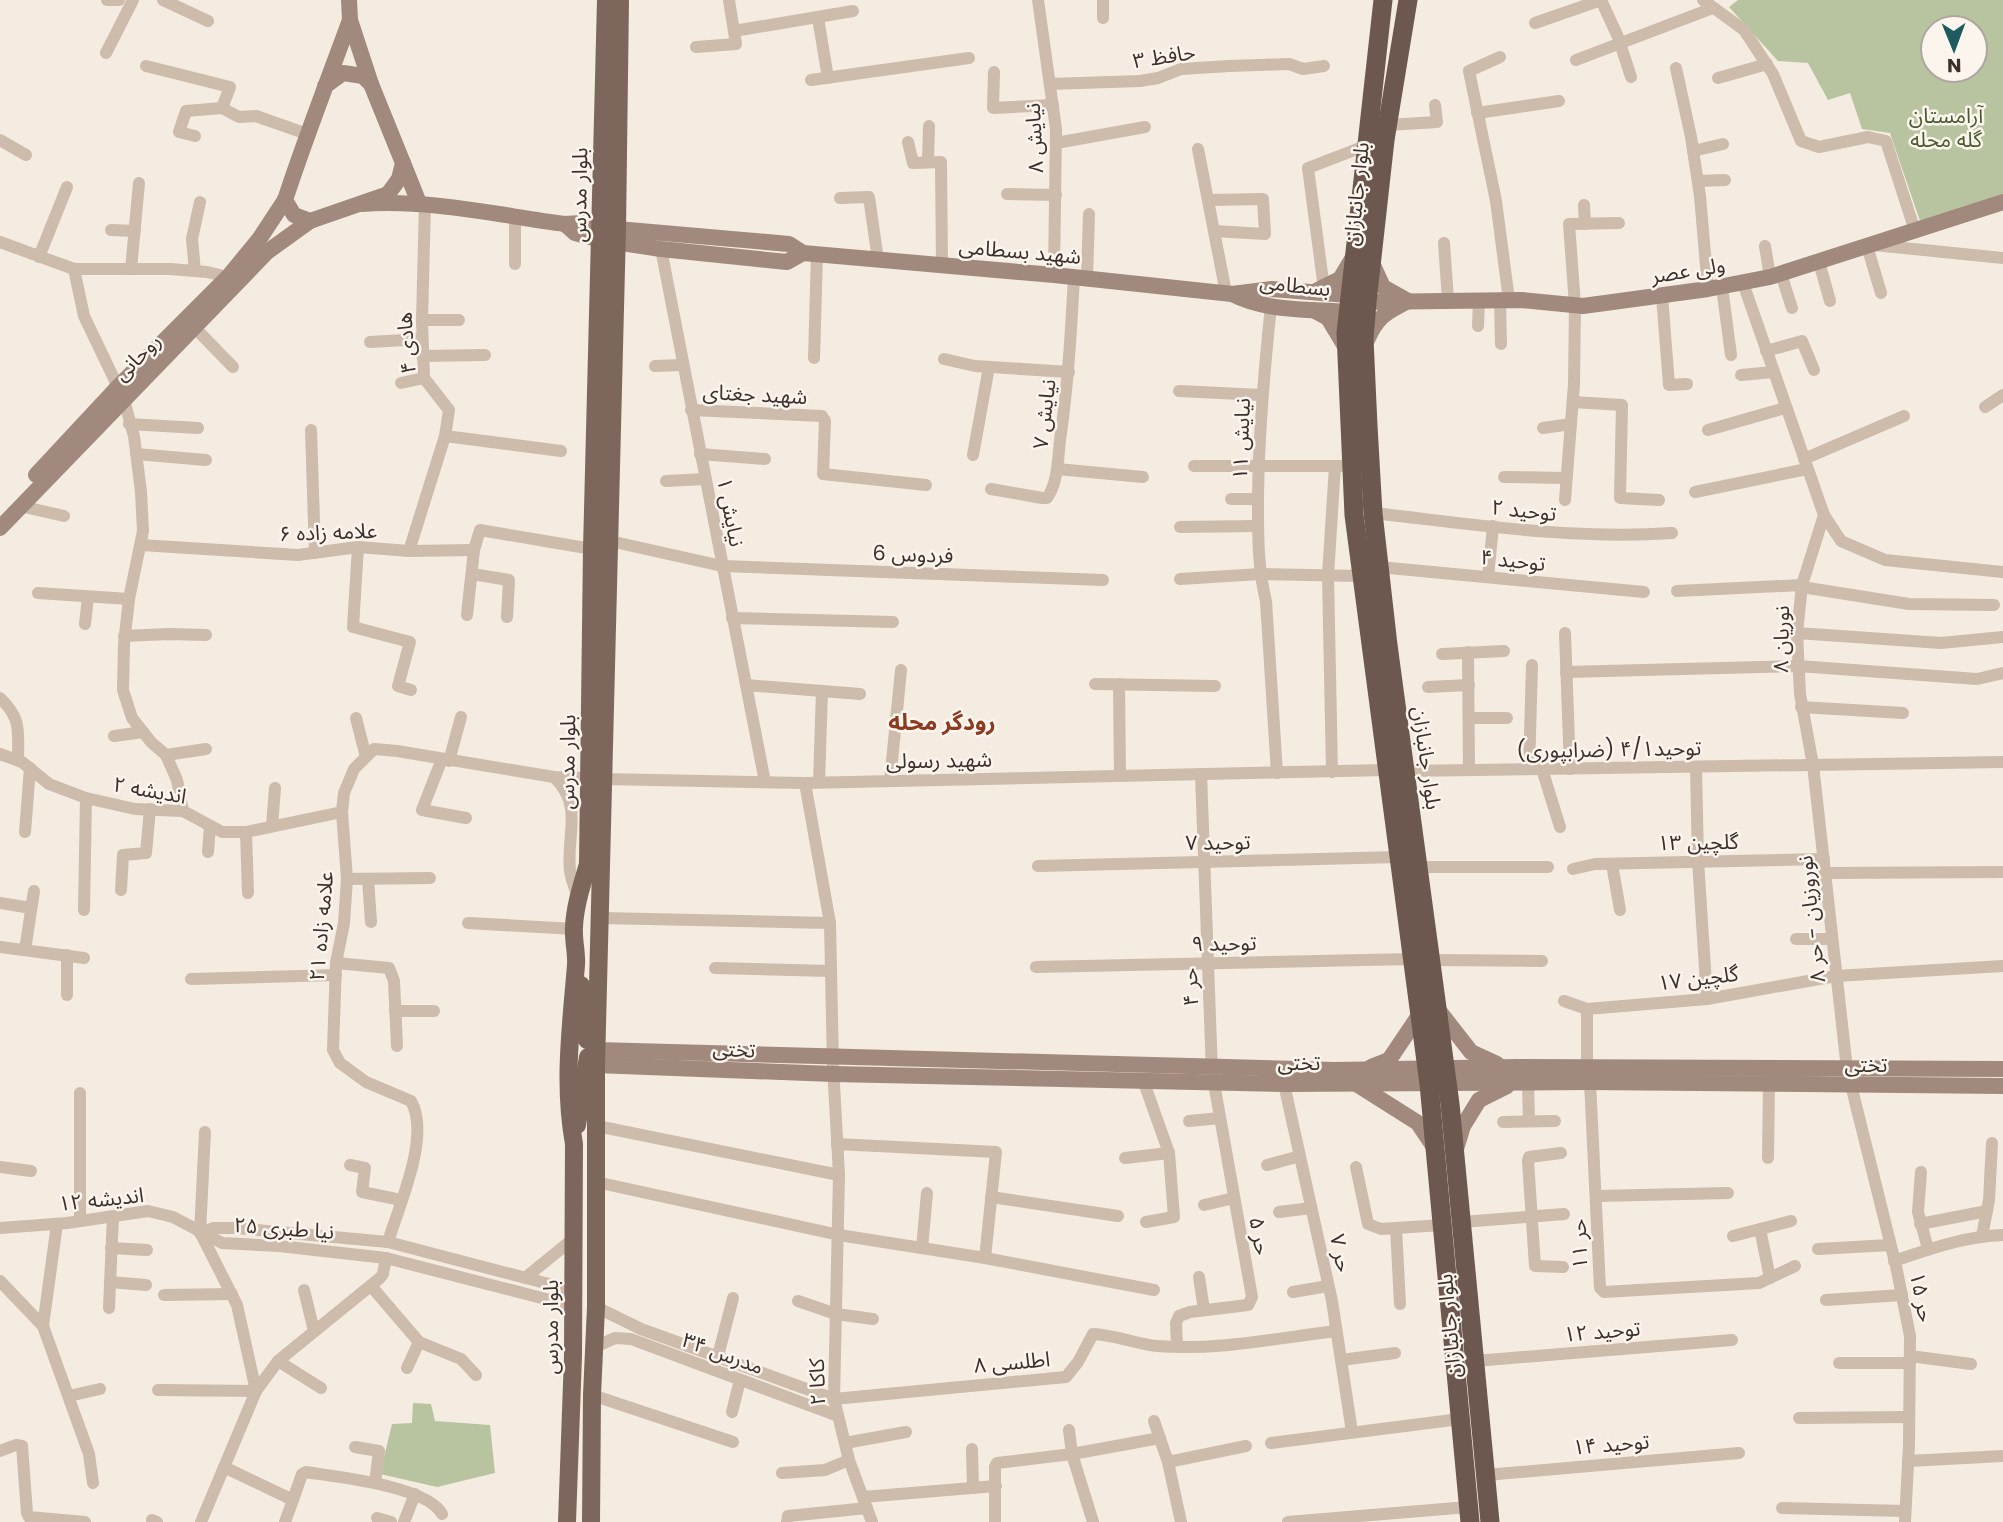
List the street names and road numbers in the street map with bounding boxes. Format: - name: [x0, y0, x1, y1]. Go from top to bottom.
- street label: حافظ ۳: [1131, 37, 1197, 75]
- street label: نیایش ۸: [1018, 102, 1050, 174]
- street label: بلوار جانبازان: [1336, 141, 1376, 247]
- street label: بلوار مدرس: [564, 147, 594, 243]
- street label: شهید بسطامی: [958, 231, 1082, 271]
- street label: ولی عصر: [1648, 250, 1727, 290]
- street label: بسطامی: [1258, 267, 1332, 303]
- street label: هادی ۴: [389, 311, 423, 375]
- street label: روحانی: [107, 327, 167, 387]
- street label: شهید جغتای: [702, 377, 808, 411]
- street label: نیایش ۷: [1025, 377, 1063, 451]
- street label: نیایش ۱۱: [1225, 397, 1257, 481]
- street label: نیایش ۱: [710, 475, 752, 549]
- street label: توحید ۲: [1490, 492, 1558, 528]
- street label: علامه زاده ۶: [278, 516, 378, 548]
- street label: فردوس 6: [872, 538, 954, 570]
- street label: توحید ۴: [1479, 542, 1547, 578]
- street label: نوریان ۸: [1766, 605, 1796, 673]
- street label: بلوار جانبازان: [1405, 704, 1449, 812]
- street label: بلوار مدرس: [552, 714, 582, 810]
- street label: توحید۴/۱ (ضرابپوری): [1516, 733, 1702, 765]
- street label: شهید رسولی: [886, 745, 992, 775]
- street label: اندیشه ۲: [111, 769, 189, 811]
- street label: توحید ۷: [1185, 827, 1251, 857]
- street label: گلچین ۱۳: [1657, 827, 1739, 857]
- street label: نوروزیان - حر ۸: [1790, 854, 1832, 984]
- street label: علامه زاده ۲۱: [302, 870, 340, 982]
- street label: توحید ۹: [1191, 928, 1257, 958]
- street label: گلچین ۱۷: [1656, 959, 1740, 997]
- street label: حر ۴: [1175, 967, 1205, 1007]
- street label: تختی: [712, 1033, 756, 1065]
- street label: تختی: [1278, 1048, 1320, 1077]
- street label: تختی: [1845, 1050, 1887, 1079]
- street label: اندیشه ۱۲: [57, 1180, 145, 1218]
- street label: نیا طبری ۲۵: [233, 1210, 335, 1246]
- street label: حر ۵: [1242, 1215, 1278, 1257]
- street label: حر ۱۱: [1564, 1218, 1594, 1270]
- street label: حر ۷: [1323, 1231, 1359, 1275]
- street label: حر ۱۵: [1903, 1270, 1941, 1324]
- street label: بلوار جانبازان: [1430, 1273, 1468, 1379]
- street label: بلوار مدرس: [536, 1280, 565, 1374]
- street label: توحید ۱۲: [1562, 1313, 1642, 1349]
- street label: مدرس ۳۴: [678, 1325, 768, 1381]
- street label: اطلسی ۸: [973, 1344, 1051, 1380]
- street label: کاکا ۲: [802, 1358, 832, 1406]
- street label: توحید ۱۴: [1571, 1426, 1651, 1462]

